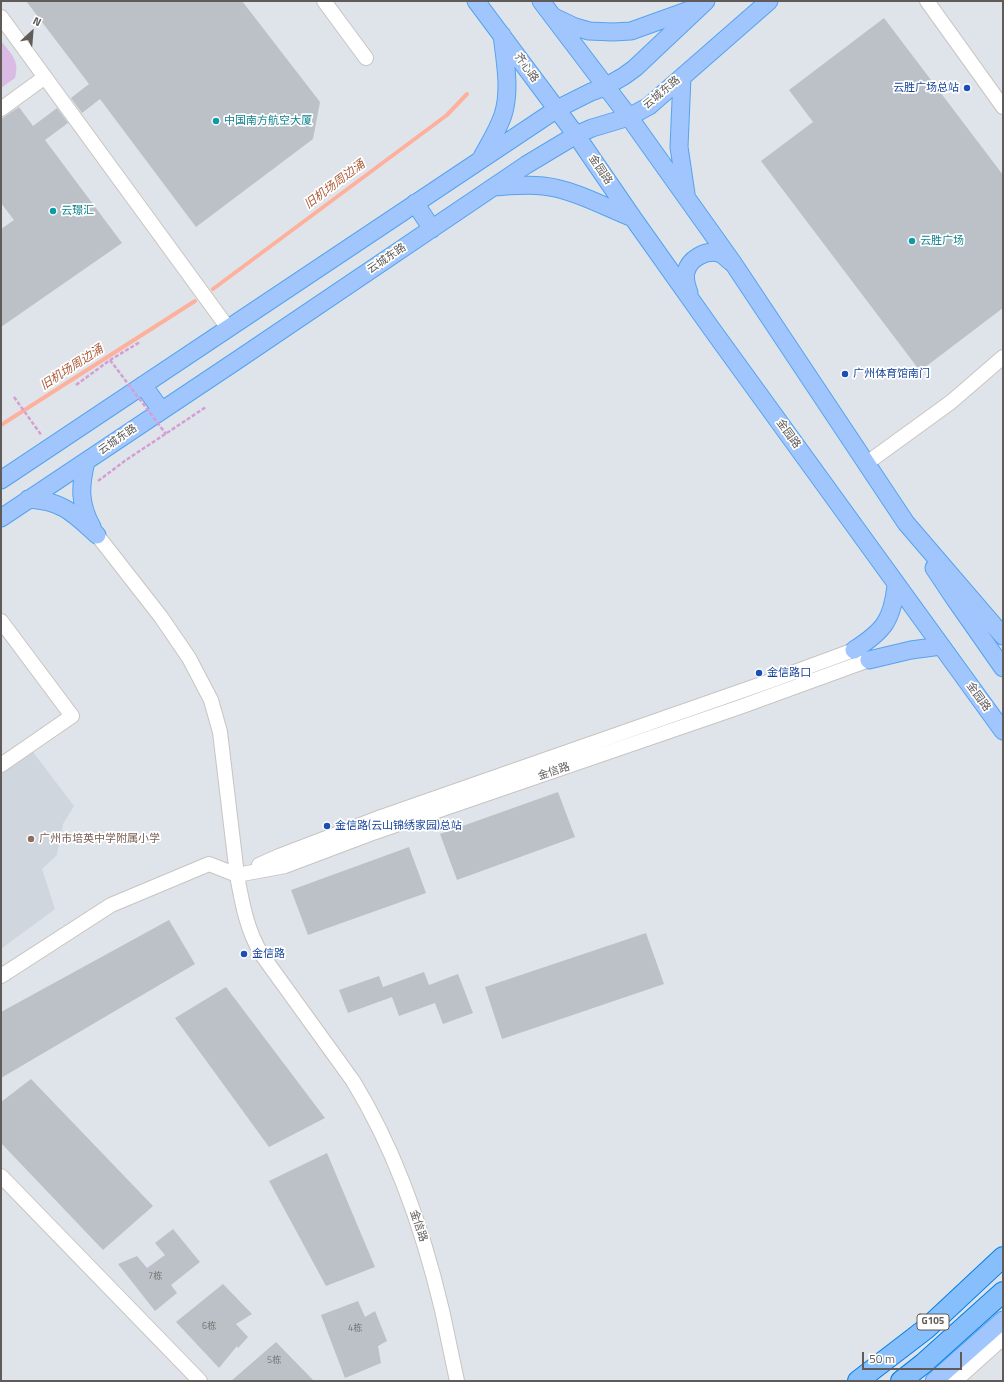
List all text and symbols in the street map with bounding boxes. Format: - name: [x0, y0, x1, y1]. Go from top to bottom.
- north arrow: [12, 12, 52, 52]
- text: N: [30, 12, 44, 30]
- street label: 齐心路: [511, 51, 541, 85]
- street label: 云城东路: [641, 74, 683, 112]
- place label: 云胜广场总站: [893, 81, 959, 95]
- marker: 云胜广场总站: [962, 83, 972, 93]
- place label: 中国南方航空大厦: [224, 114, 312, 128]
- marker: 中国南方航空大厦: [211, 116, 221, 126]
- street label: 金园路: [585, 153, 615, 187]
- water label: 旧机场周边涌: [302, 158, 368, 212]
- place label: 云璟汇: [61, 204, 94, 218]
- marker: 云璟汇: [48, 206, 58, 216]
- place label: 云胜广场: [920, 234, 964, 248]
- marker: 云胜广场: [907, 236, 917, 246]
- street label: 云城东路: [365, 241, 409, 277]
- water label: 旧机场周边涌: [38, 342, 106, 394]
- place label: 广州体育馆南门: [853, 367, 930, 381]
- marker: 广州体育馆南门: [840, 369, 850, 379]
- street label: 金园路: [773, 417, 803, 451]
- street label: 云城东路: [96, 422, 140, 458]
- place label: 金信路口: [767, 666, 811, 680]
- marker: 金信路口: [754, 668, 764, 678]
- street label: 金园路: [963, 680, 993, 714]
- street label: 金信路: [536, 761, 572, 783]
- place label: 金信路(云山锦绣家园)总站: [335, 819, 462, 833]
- marker: 金信路(云山锦绣家园)总站: [322, 821, 332, 831]
- place label: 广州市培英中学附属小学: [39, 832, 160, 846]
- marker: 广州市培英中学附属小学: [26, 834, 36, 844]
- place label: 金信路: [252, 947, 285, 961]
- marker: 金信路: [239, 949, 249, 959]
- street label: 金信路: [407, 1208, 429, 1244]
- house number: 7栋: [148, 1272, 162, 1282]
- road number: G105: [917, 1314, 949, 1330]
- house number: 6栋: [202, 1322, 216, 1332]
- house number: 4栋: [348, 1324, 362, 1334]
- scale bar: [864, 1344, 964, 1370]
- text: 50 m: [869, 1349, 895, 1368]
- house number: 5栋: [267, 1356, 281, 1366]

